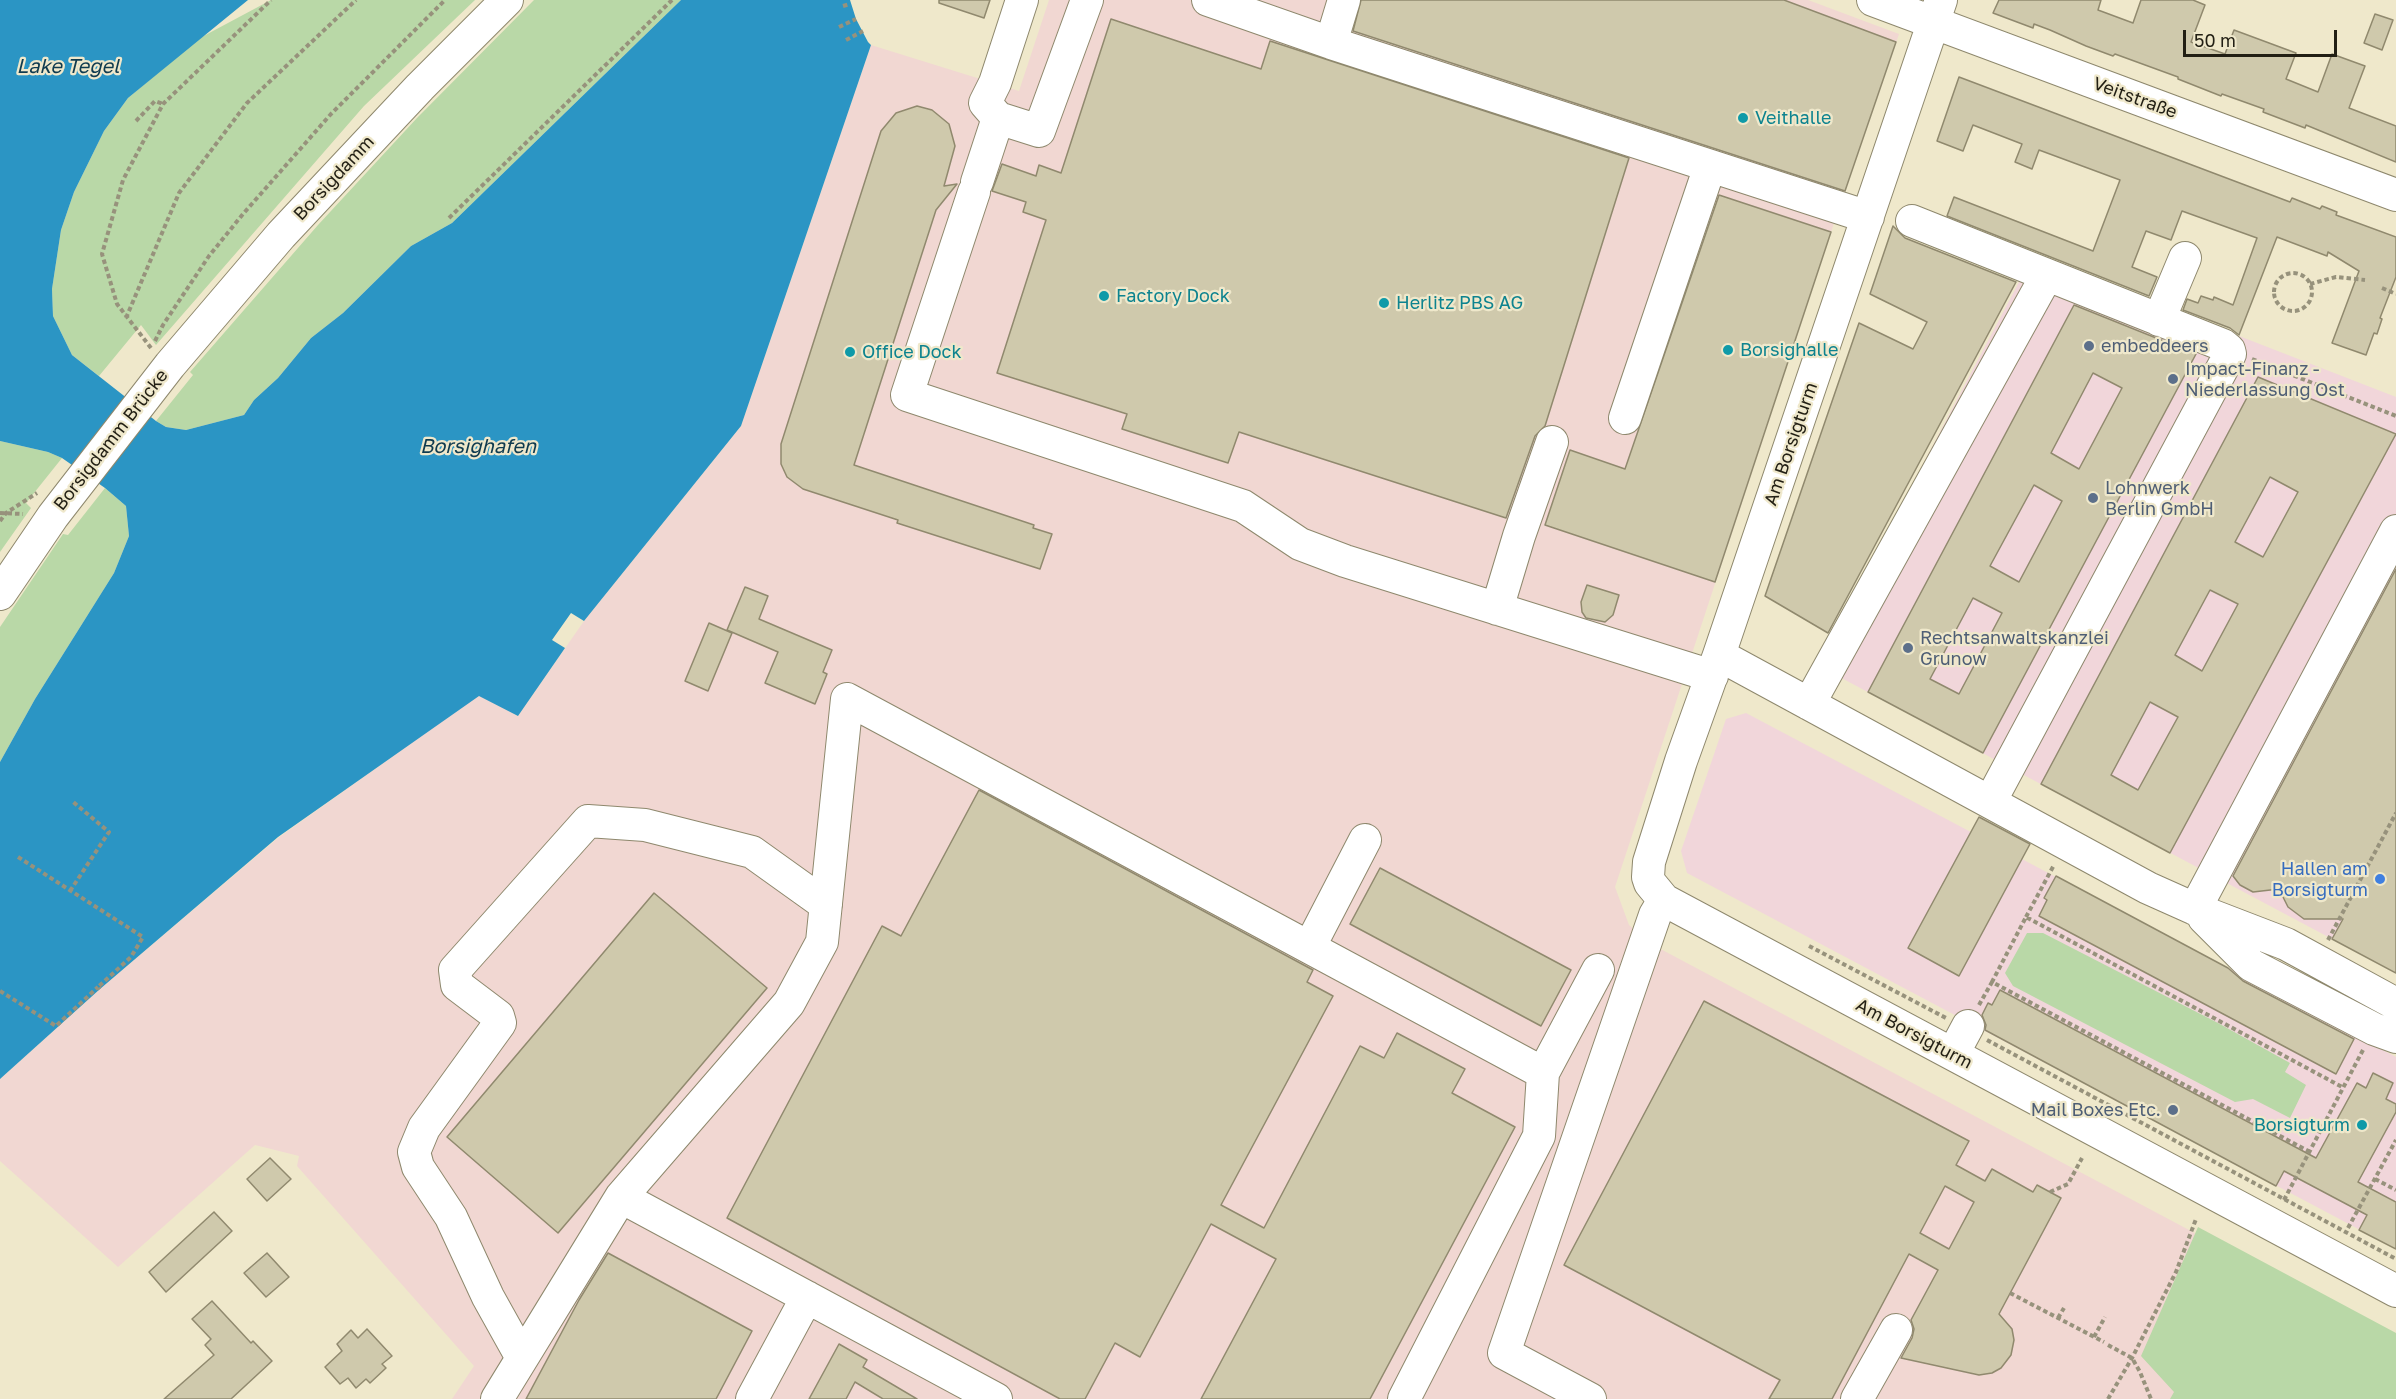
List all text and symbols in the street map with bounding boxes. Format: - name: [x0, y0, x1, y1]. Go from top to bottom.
- scale bar: [2186, 18, 2340, 56]
- text: 50 m: [2194, 29, 2236, 51]
- water label: Lake Tegel: [17, 55, 119, 79]
- street label: Veitstraße: [2090, 73, 2180, 123]
- place label: Veithalle: [1755, 107, 1831, 129]
- marker: Veithalle: [1736, 111, 1750, 125]
- street label: Borsigdamm: [289, 131, 379, 225]
- place label: Factory Dock: [1116, 285, 1230, 307]
- marker: Factory Dock: [1097, 289, 1111, 303]
- place label: Herlitz PBS AG: [1396, 292, 1523, 314]
- marker: Herlitz PBS AG: [1377, 296, 1391, 310]
- place label: embeddeers: [2101, 335, 2208, 357]
- place label: Borsighalle: [1740, 339, 1838, 361]
- marker: embeddeers: [2082, 339, 2096, 353]
- place label: Office Dock: [862, 341, 962, 363]
- marker: Borsighalle: [1721, 343, 1735, 357]
- marker: Office Dock: [843, 345, 857, 359]
- place label: Impact-Finanz - Niederlassung Ost: [2185, 358, 2345, 400]
- street label: Borsigdamm Brücke: [49, 365, 173, 515]
- marker: Impact-Finanz - Niederlassung Ost: [2166, 372, 2180, 386]
- street label: Am Borsigturm: [1760, 380, 1822, 508]
- water label: Borsighafen: [420, 435, 536, 459]
- place label: Lohnwerk Berlin GmbH: [2105, 477, 2214, 520]
- marker: Lohnwerk Berlin GmbH: [2086, 491, 2100, 505]
- place label: Rechtsanwaltskanzlei Grunow: [1920, 627, 2109, 670]
- marker: Rechtsanwaltskanzlei Grunow: [1901, 641, 1915, 655]
- place label: Hallen am Borsigturm: [2272, 858, 2368, 900]
- marker: Hallen am Borsigturm: [2373, 872, 2387, 886]
- street label: Am Borsigturm: [1852, 994, 1976, 1074]
- place label: Mail Boxes Etc.: [2031, 1099, 2161, 1121]
- marker: Mail Boxes Etc.: [2166, 1103, 2180, 1117]
- place label: Borsigturm: [2254, 1114, 2350, 1136]
- marker: Borsigturm: [2355, 1118, 2369, 1132]

